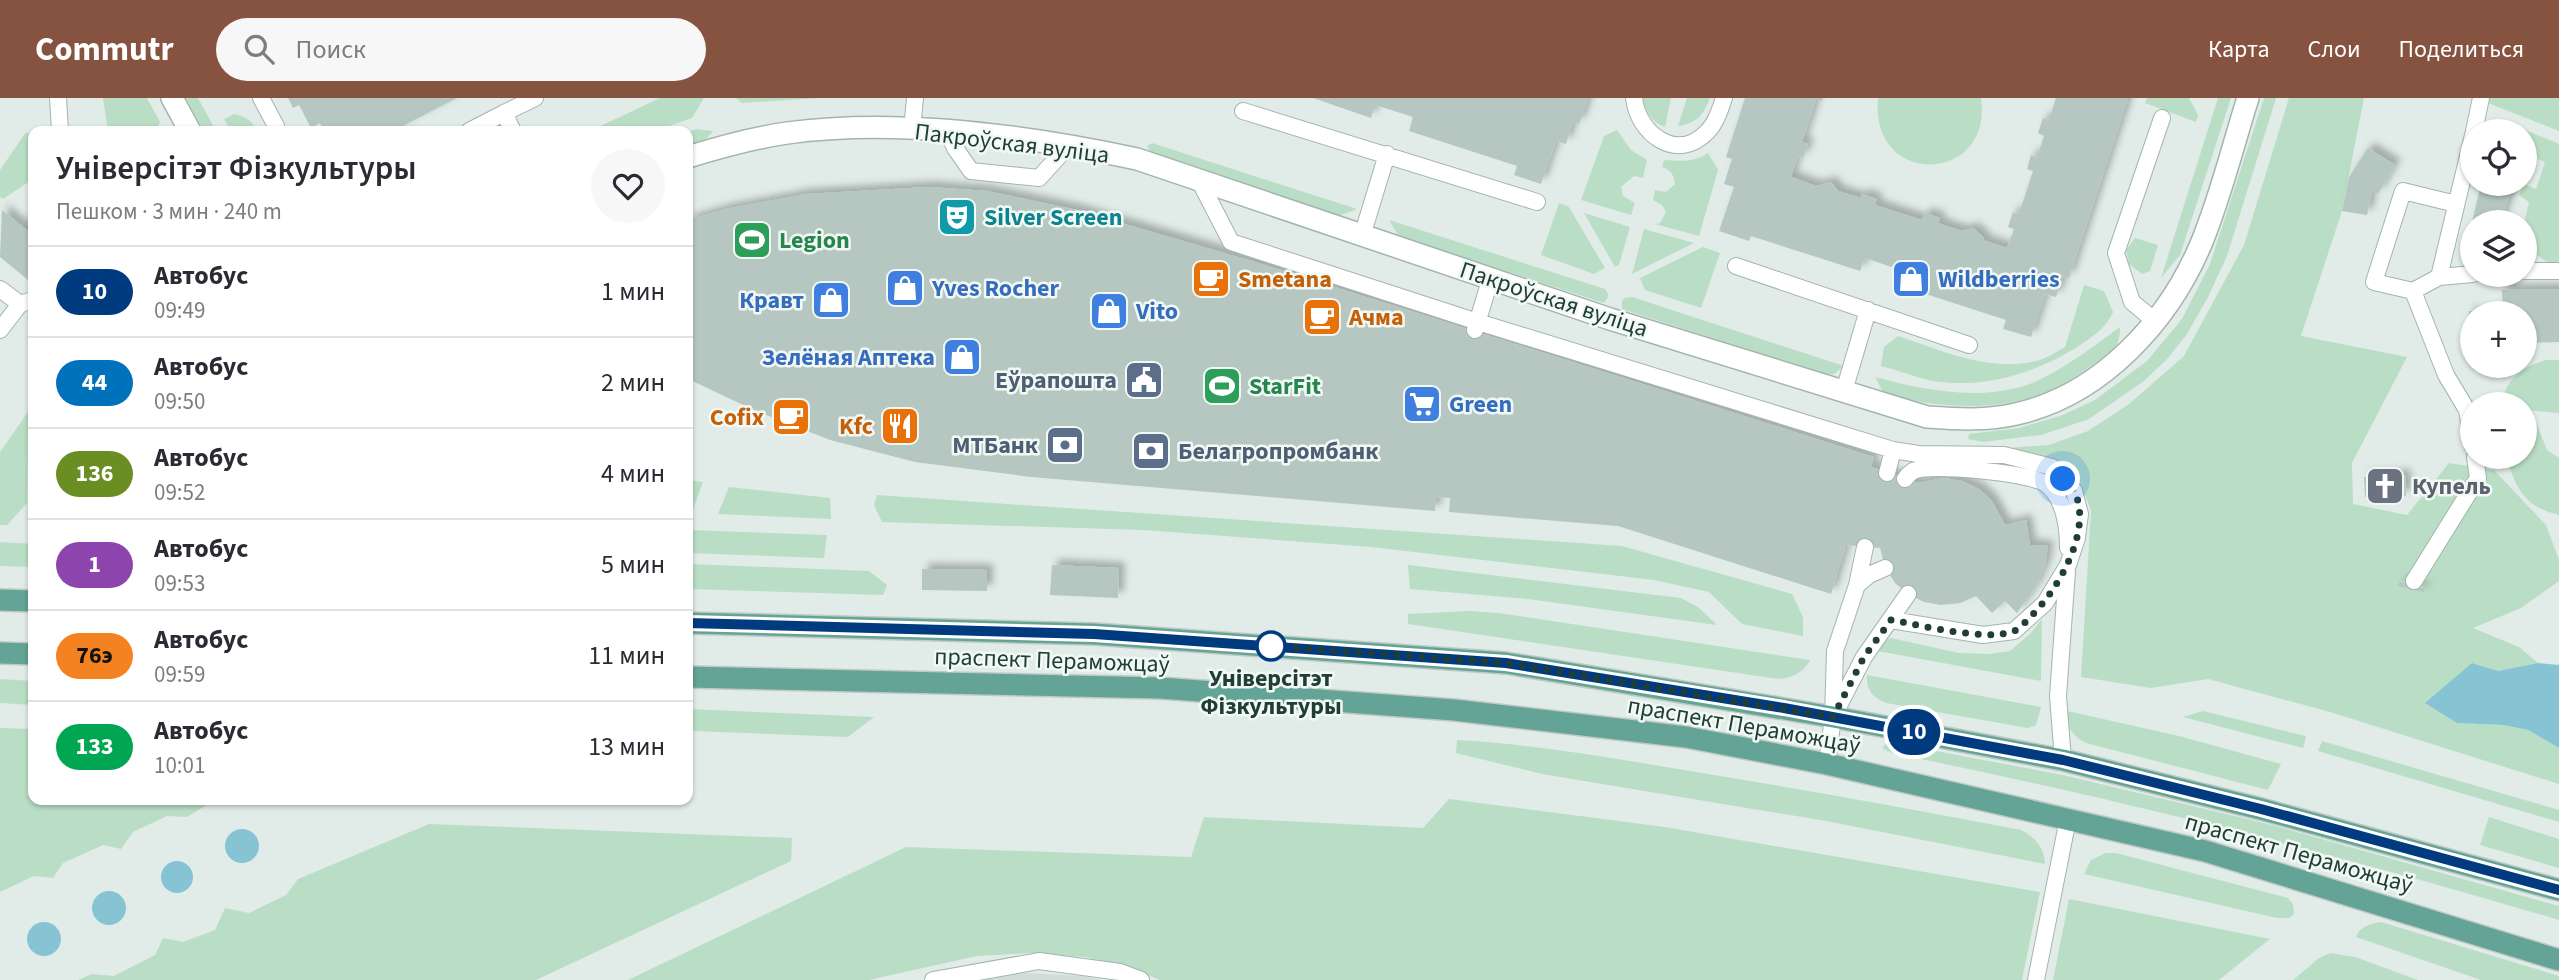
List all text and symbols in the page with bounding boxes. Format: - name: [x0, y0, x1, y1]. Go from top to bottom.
- search box: [216, 18, 706, 81]
- text: Commutr: [35, 26, 174, 73]
- icon: search: [240, 30, 278, 68]
- text: Поиск: [296, 31, 366, 68]
- text: Карта: [2208, 32, 2270, 67]
- text: Слои: [2308, 32, 2361, 67]
- text: Поделиться: [2399, 32, 2524, 67]
- street label: Пакроўская вуліца: [913, 114, 1111, 173]
- map controls: [2460, 119, 2537, 469]
- button: locate: [2460, 119, 2537, 196]
- text: Універсітэт Фізкультуры: [56, 145, 417, 192]
- button: heart: [591, 149, 665, 223]
- text: Пешком · 3 мин · 240 m: [56, 195, 282, 228]
- theatre icon: Silver Screen: [936, 196, 978, 238]
- place label: Silver Screen: [984, 200, 1122, 235]
- button: layers: [2460, 210, 2537, 287]
- sports icon: Legion: [731, 219, 773, 261]
- place label: Legion: [779, 223, 850, 258]
- street label: Пакроўская вуліца: [1455, 253, 1652, 346]
- text: Автобус: [154, 257, 248, 294]
- cafe icon: Smetana: [1190, 258, 1232, 300]
- shop icon: Wildberries: [1890, 258, 1932, 300]
- place label: Smetana: [1238, 262, 1332, 297]
- place label: Wildberries: [1938, 262, 2060, 297]
- shop icon: Yves Rocher: [884, 267, 926, 309]
- place label: Yves Rocher: [931, 271, 1060, 306]
- text: 1 мин: [601, 273, 665, 310]
- text: 10: [82, 274, 107, 309]
- shop icon: Кравт: [810, 279, 852, 321]
- place label: Кравт: [739, 283, 804, 318]
- shop icon: Vito: [1088, 290, 1130, 332]
- text: 09:49: [154, 294, 205, 327]
- place label: Vito: [1135, 294, 1178, 329]
- cafe icon: Ачма: [1301, 296, 1343, 338]
- place label: Ачма: [1348, 300, 1404, 335]
- button: +: [2460, 301, 2537, 378]
- shop icon: Зелёная Аптека: [941, 336, 983, 378]
- place label: Зелёная Аптека: [762, 340, 935, 375]
- text: Автобус: [154, 348, 248, 385]
- public building icon: Еўрапошта: [1123, 359, 1165, 401]
- place label: Еўрапошта: [995, 363, 1117, 398]
- text: 2 мин: [601, 364, 665, 401]
- text: 44: [82, 365, 107, 400]
- sports icon: StarFit: [1201, 365, 1243, 407]
- place label: StarFit: [1249, 369, 1321, 404]
- supermarket icon: Green: [1401, 383, 1443, 425]
- text: 09:50: [154, 385, 205, 418]
- place label: Green: [1449, 387, 1512, 422]
- button: −: [2460, 392, 2537, 469]
- cafe icon: Cofix: [770, 396, 812, 438]
- place label: Cofix: [710, 400, 764, 435]
- restaurant icon: Kfc: [879, 405, 921, 447]
- place label: Kfc: [839, 409, 873, 444]
- bank icon: МТБанк: [1044, 424, 1086, 466]
- place label: МТБанк: [952, 428, 1039, 463]
- bank icon: Белагропромбанк: [1130, 430, 1172, 472]
- place label: Белагропромбанк: [1178, 434, 1379, 469]
- text: Автобус: [154, 439, 248, 476]
- text: 4 мин: [601, 455, 665, 492]
- text: 136: [75, 456, 114, 491]
- your location: [2045, 461, 2080, 496]
- church icon: Купель: [2364, 465, 2406, 507]
- place label: Купель: [2412, 469, 2491, 504]
- text: 09:52: [154, 476, 205, 509]
- text: Автобус: [154, 530, 248, 567]
- text: 5 мин: [601, 546, 665, 583]
- text: 1: [88, 547, 101, 582]
- text: 09:53: [154, 567, 205, 600]
- text: Автобус: [154, 621, 248, 658]
- marker: Універсітэт Фізкультуры: [1256, 631, 1286, 661]
- text: 11 мин: [588, 637, 665, 674]
- text: 76э: [76, 638, 113, 673]
- street label: праспект Пераможцаў: [934, 639, 1170, 682]
- text: 09:59: [154, 658, 205, 691]
- place label: Універсітэт Фізкультуры: [1200, 661, 1342, 724]
- street label: праспект Пераможцаў: [1625, 688, 1863, 763]
- line badge: 10: [1882, 709, 1946, 755]
- text: Автобус: [154, 712, 248, 749]
- text: 10: [1901, 714, 1927, 749]
- text: 13 мин: [588, 728, 665, 765]
- text: 133: [75, 729, 114, 764]
- text: 10:01: [154, 749, 205, 782]
- street label: праспект Пераможцаў: [2181, 804, 2417, 903]

